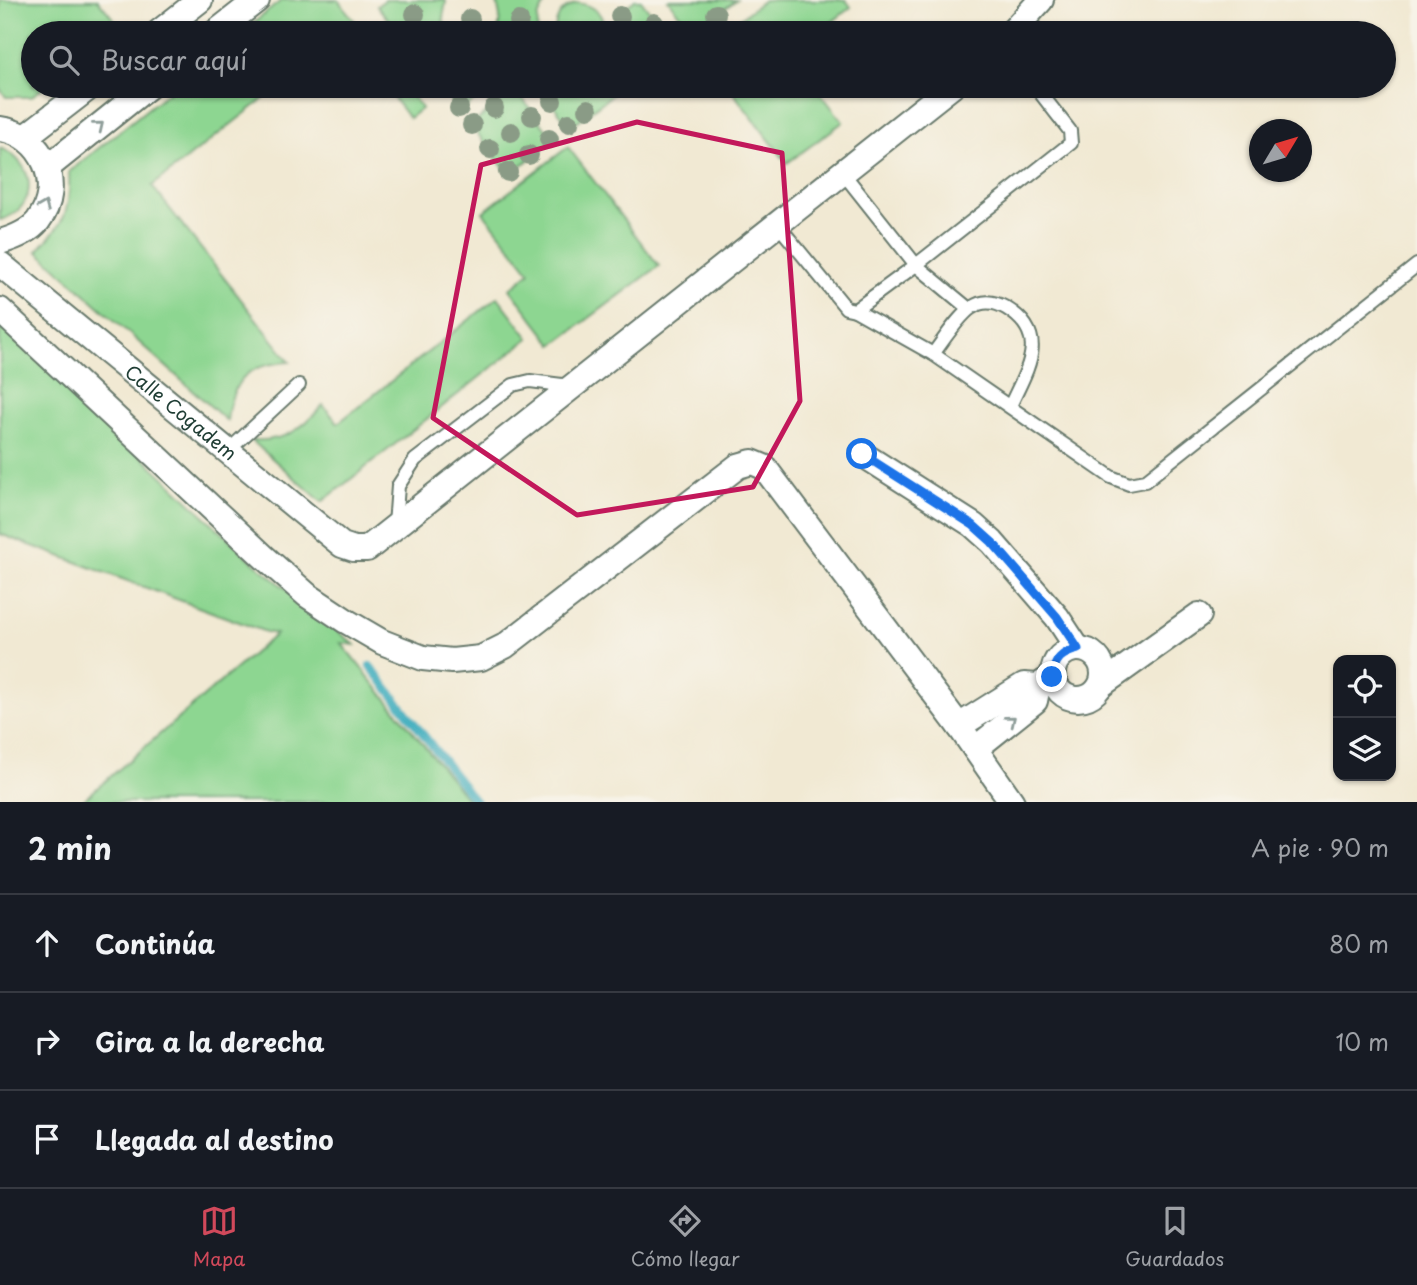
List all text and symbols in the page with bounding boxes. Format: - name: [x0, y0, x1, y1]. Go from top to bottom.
- search box: [21, 21, 1396, 98]
- text: Buscar aquí: [101, 40, 247, 79]
- icon: search: [45, 41, 83, 79]
- north arrow: [1249, 119, 1312, 182]
- one-way arrow: [91, 122, 103, 135]
- one-way arrow: [36, 201, 50, 213]
- street label: Calle Cogadem: [119, 357, 244, 466]
- route start: [846, 438, 877, 469]
- map controls: [1333, 655, 1396, 781]
- button: locate: [1333, 655, 1396, 718]
- route end: [1036, 661, 1067, 692]
- one-way arrow: [1003, 716, 1015, 729]
- button: layers: [1333, 718, 1396, 781]
- text: 2 min: [28, 825, 112, 870]
- text: A pie · 90 m: [1251, 830, 1389, 865]
- icon: ahead: [28, 924, 66, 962]
- text: Continúa: [95, 924, 215, 963]
- text: 80 m: [1329, 926, 1389, 961]
- icon: right: [28, 1022, 66, 1060]
- text: Gira a la derecha: [95, 1022, 325, 1061]
- text: 10 m: [1335, 1024, 1389, 1059]
- icon: arrive: [28, 1120, 66, 1158]
- text: Llegada al destino: [95, 1120, 334, 1159]
- tab: Mapa: [193, 1202, 245, 1272]
- tab: Cómo llegar: [631, 1202, 740, 1272]
- tab: Guardados: [1125, 1202, 1224, 1272]

